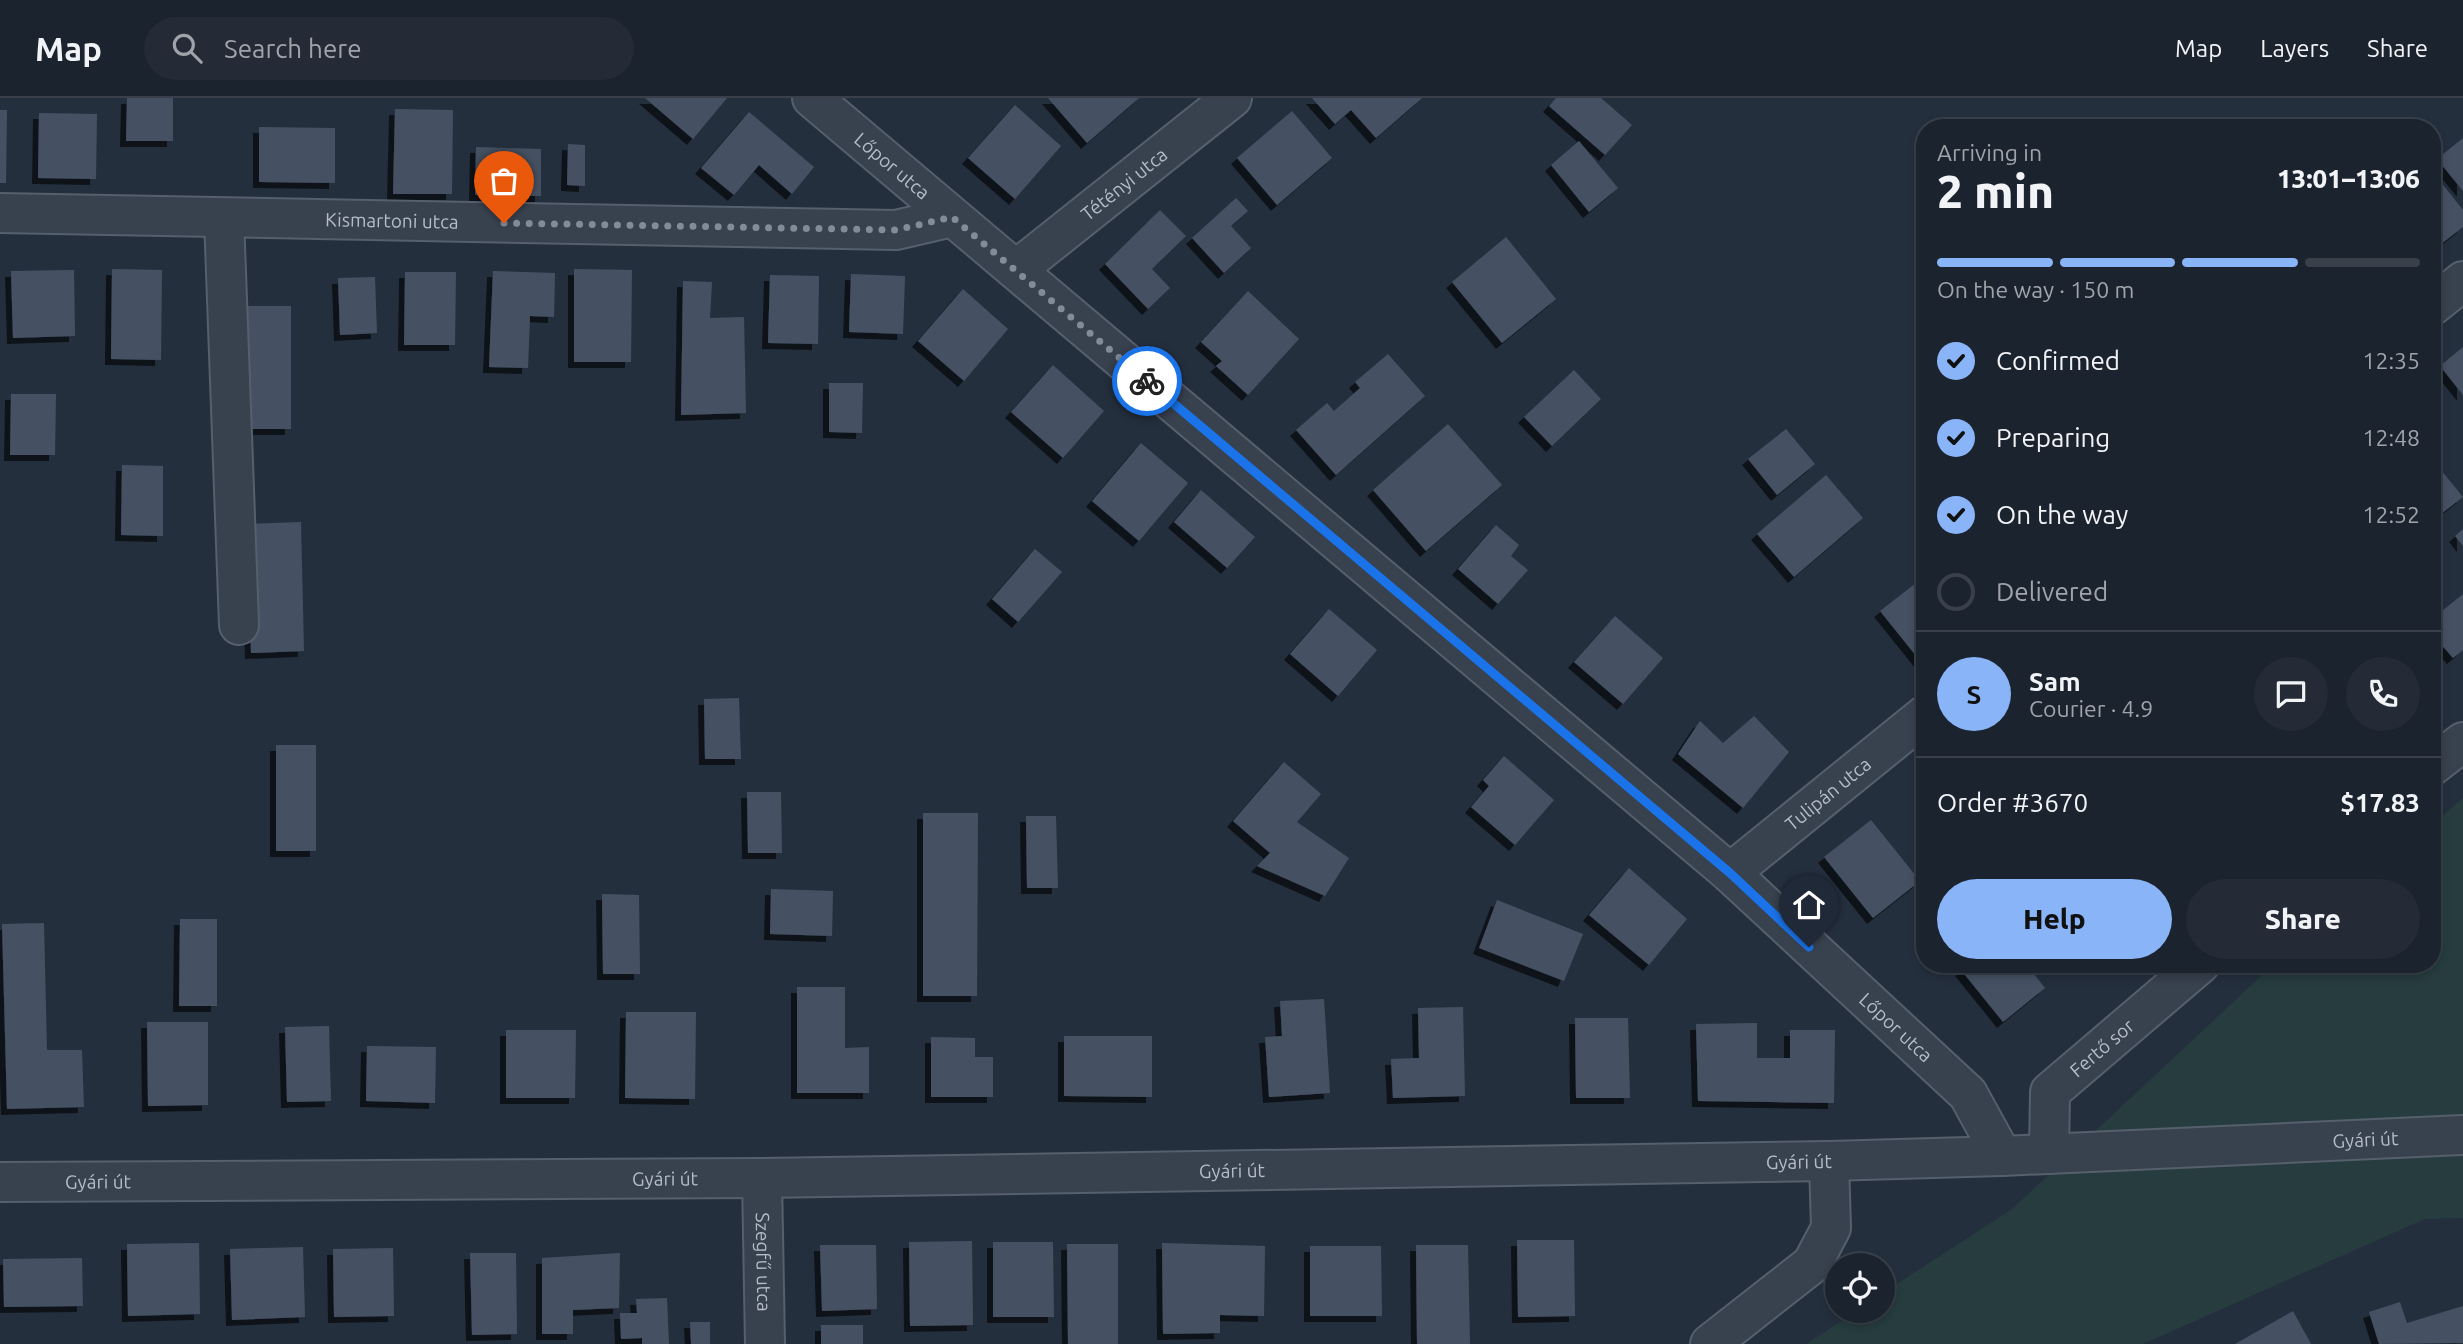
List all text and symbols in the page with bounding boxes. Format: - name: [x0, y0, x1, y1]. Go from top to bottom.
- search box: [144, 17, 634, 80]
- icon: search: [168, 29, 206, 67]
- text: Map: [35, 30, 102, 67]
- text: Search here: [224, 34, 362, 63]
- text: Map: [2175, 35, 2222, 62]
- text: Layers: [2260, 35, 2329, 62]
- text: Share: [2367, 35, 2428, 62]
- street label: Lőpor utca: [850, 128, 934, 204]
- text: Arriving in: [1937, 140, 2042, 165]
- street label: Tétényi utca: [1076, 143, 1171, 225]
- pin: [474, 151, 534, 223]
- icon: bag: [485, 162, 523, 200]
- text: 13:01–13:06: [2277, 164, 2420, 193]
- text: 2 min: [1937, 165, 2054, 217]
- street label: Kismartoni utca: [325, 208, 459, 233]
- text: On the way · 150 m: [1937, 277, 2134, 302]
- icon: check: [1937, 342, 1975, 380]
- courier: [1112, 346, 1182, 416]
- text: Confirmed: [1996, 346, 2120, 375]
- text: 12:35: [2362, 348, 2420, 373]
- icon: bike: [1128, 362, 1166, 400]
- icon: check: [1937, 419, 1975, 457]
- text: Preparing: [1996, 423, 2110, 452]
- text: 12:48: [2362, 425, 2420, 450]
- icon: check: [1937, 496, 1975, 534]
- text: On the way: [1996, 500, 2128, 529]
- text: 12:52: [2362, 502, 2420, 527]
- text: Delivered: [1996, 577, 2108, 606]
- button: chat: [2254, 657, 2328, 731]
- button: phone: [2346, 657, 2420, 731]
- text: Sam: [2029, 667, 2081, 696]
- text: S: [1967, 680, 1981, 709]
- text: Courier · 4.9: [2029, 696, 2153, 721]
- street label: Tulipán utca: [1781, 753, 1875, 835]
- text: Order #3670: [1937, 788, 2088, 817]
- text: $17.83: [2340, 788, 2420, 817]
- pin: [1779, 875, 1839, 947]
- button: Help: [1937, 879, 2172, 959]
- button: Share: [2186, 879, 2420, 959]
- icon: home: [1790, 886, 1828, 924]
- street label: Lőpor utca: [1855, 988, 1937, 1066]
- street label: Fertő sor: [2065, 1014, 2138, 1081]
- street label: Gyári út: [2332, 1127, 2399, 1152]
- street label: Gyári út: [1766, 1150, 1833, 1173]
- street label: Gyári út: [1199, 1159, 1266, 1182]
- street label: Gyári út: [632, 1167, 699, 1190]
- street label: Gyári út: [65, 1170, 132, 1193]
- street label: Szegfű utca: [752, 1212, 775, 1312]
- map controls: [1825, 1253, 1895, 1323]
- button: locate: [1825, 1253, 1895, 1323]

